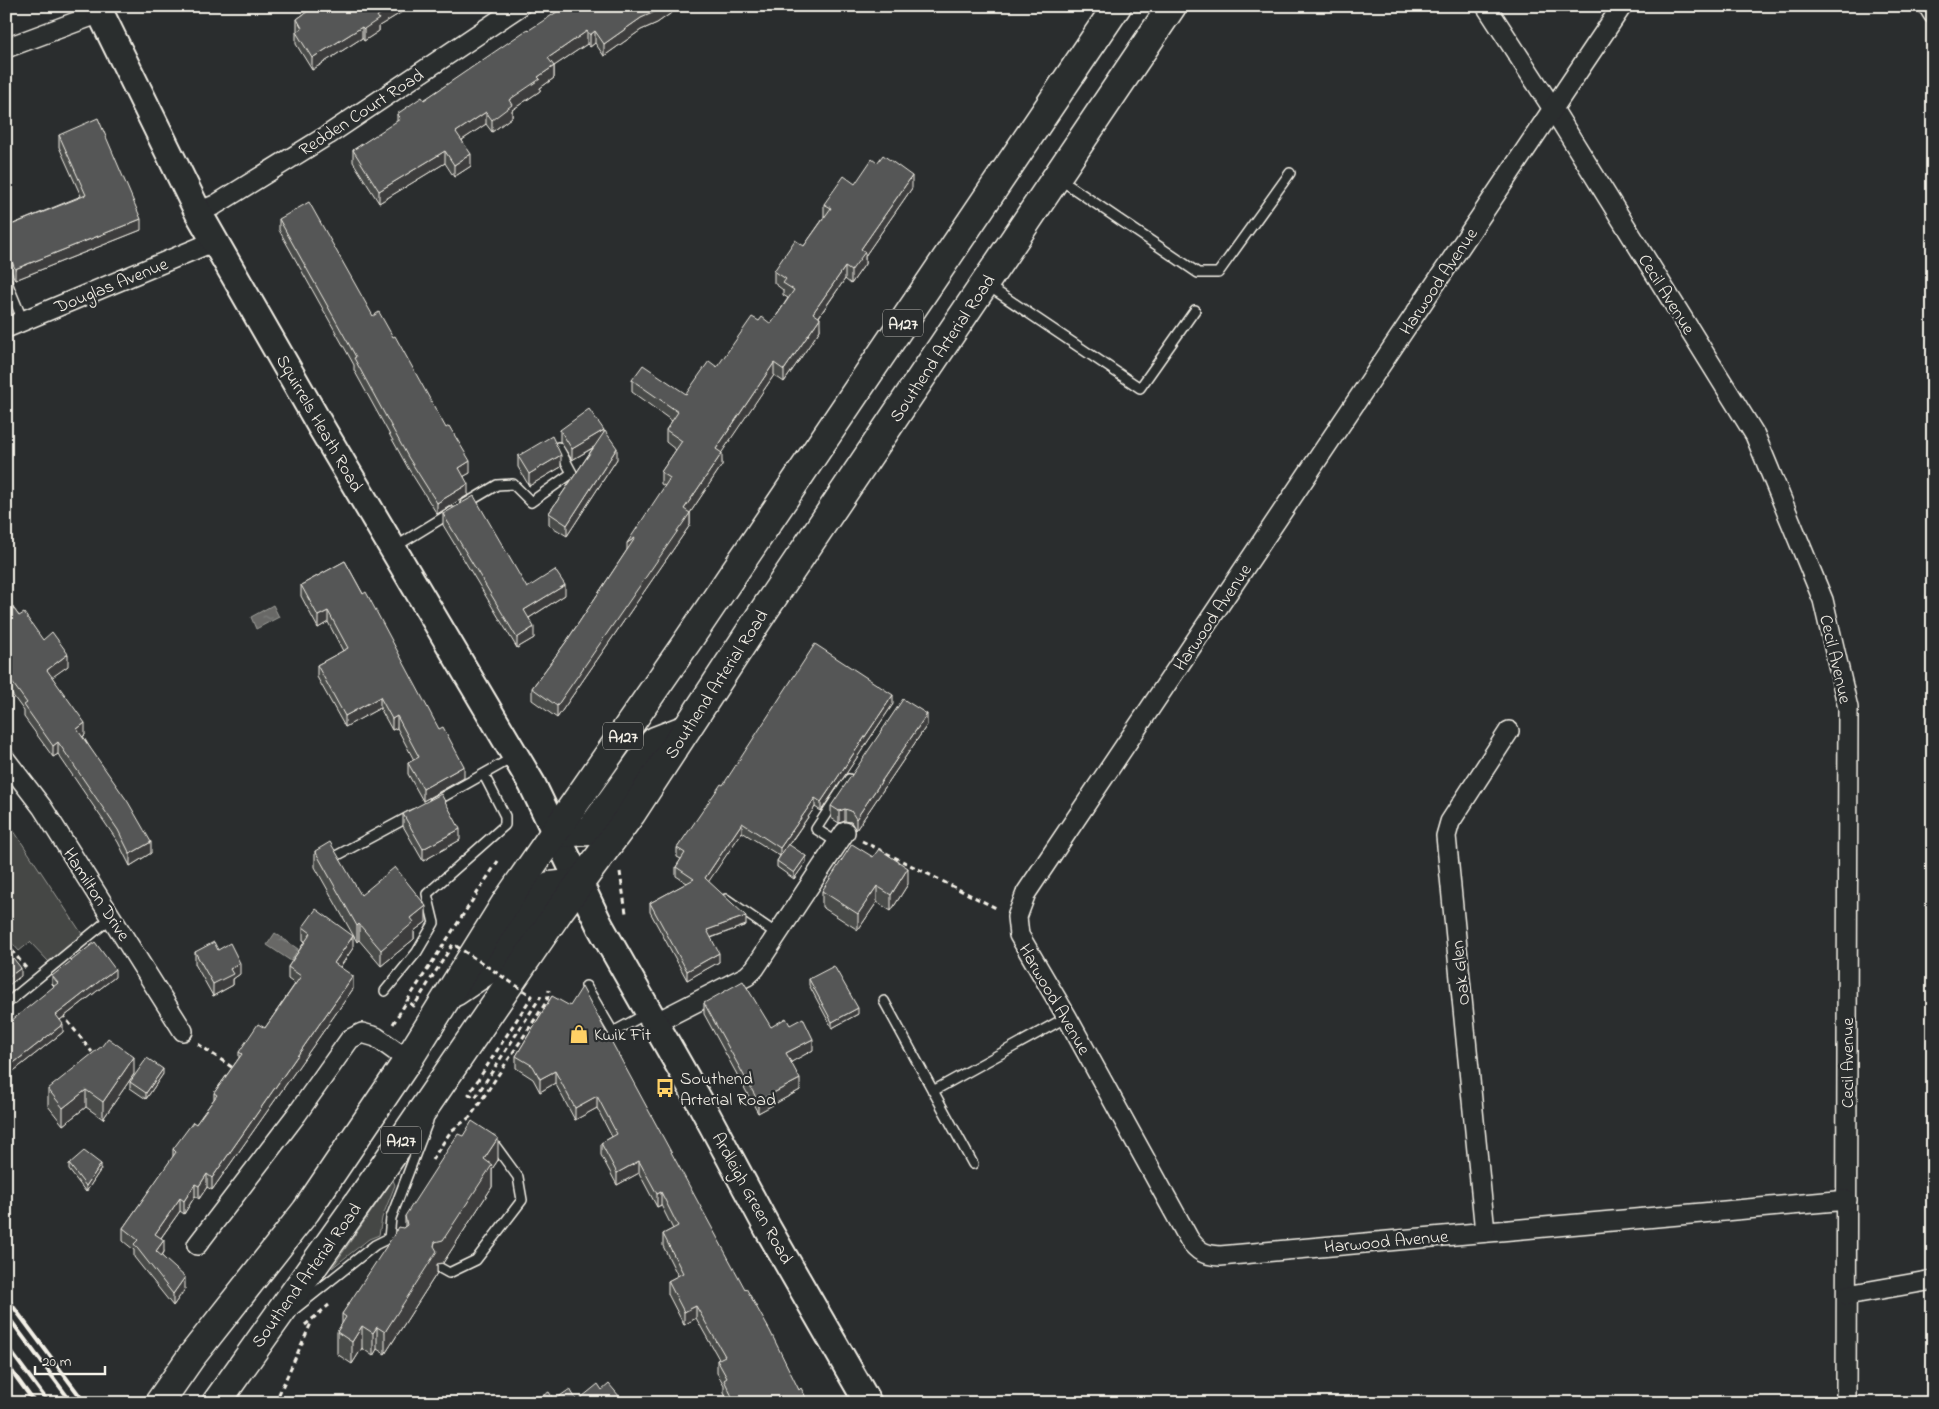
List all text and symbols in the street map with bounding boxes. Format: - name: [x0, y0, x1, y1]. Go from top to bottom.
- street label: Redden Court Road: [294, 63, 430, 164]
- street label: Harwood Avenue: [1394, 222, 1486, 341]
- street label: Cecil Avenue: [1630, 250, 1701, 341]
- street label: Douglas Avenue: [50, 252, 174, 323]
- street label: Southend Arterial Road: [884, 270, 1003, 428]
- road number: A127: [883, 309, 923, 336]
- street label: Squirrels Heath Road: [268, 350, 368, 498]
- street label: Harwood Avenue: [1168, 558, 1260, 677]
- street label: Southend Arterial Road: [660, 605, 776, 765]
- street label: Cecil Avenue: [1811, 612, 1857, 707]
- road number: A127: [603, 722, 643, 749]
- street label: Hamilton Drive: [55, 843, 136, 948]
- street label: Oak Glen: [1446, 939, 1478, 1007]
- street label: Harwood Avenue: [1011, 940, 1096, 1061]
- street label: Cecil Avenue: [1836, 1017, 1862, 1108]
- shop icon: Kwik Fit: [568, 1023, 590, 1045]
- place label: Kwik Fit: [594, 1023, 651, 1049]
- place label: Southend Arterial Road: [680, 1067, 776, 1114]
- bus stop icon: Southend Arterial Road: [654, 1077, 676, 1099]
- road number: A127: [381, 1126, 421, 1154]
- street label: Ardleigh Green Road: [703, 1128, 798, 1270]
- street label: Southend Arterial Road: [246, 1198, 369, 1354]
- street label: Harwood Avenue: [1323, 1225, 1450, 1261]
- scale bar: [35, 1344, 105, 1376]
- text: 20 m: [42, 1351, 72, 1373]

